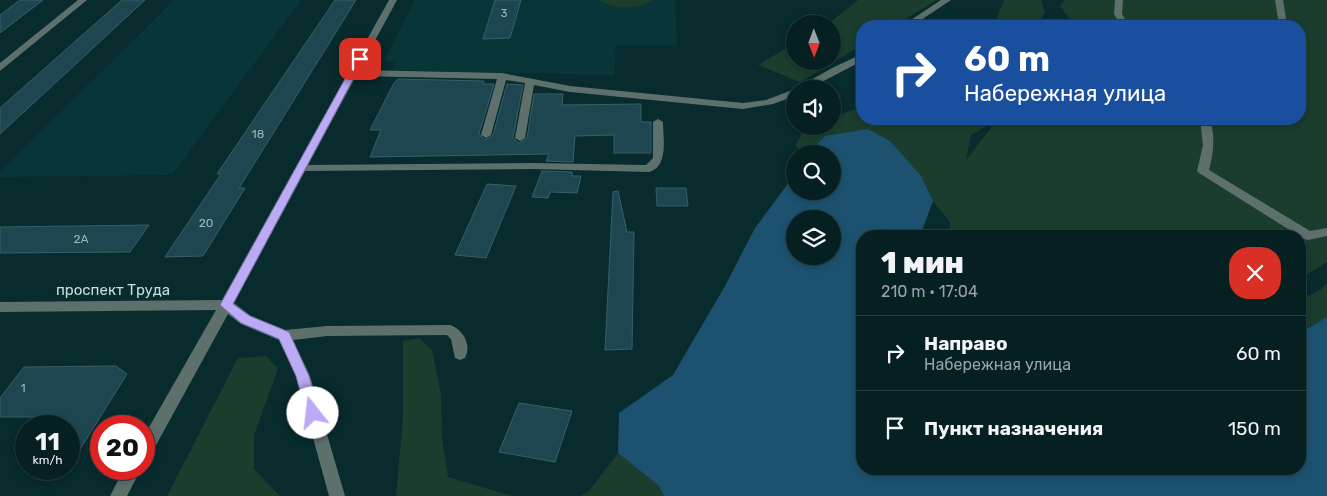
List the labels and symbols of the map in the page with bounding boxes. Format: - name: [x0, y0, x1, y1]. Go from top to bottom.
- house number: 3: [501, 7, 508, 20]
- north arrow: [786, 15, 841, 70]
- pin: [339, 38, 381, 80]
- house number: 18: [252, 127, 264, 141]
- house number: 20: [199, 216, 213, 230]
- house number: 2А: [73, 232, 89, 246]
- street label: проспект Труда: [56, 281, 170, 299]
- house number: 1: [20, 381, 26, 395]
- position arrow: [286, 386, 338, 438]
- speed limit sign: 20: [90, 415, 155, 480]

